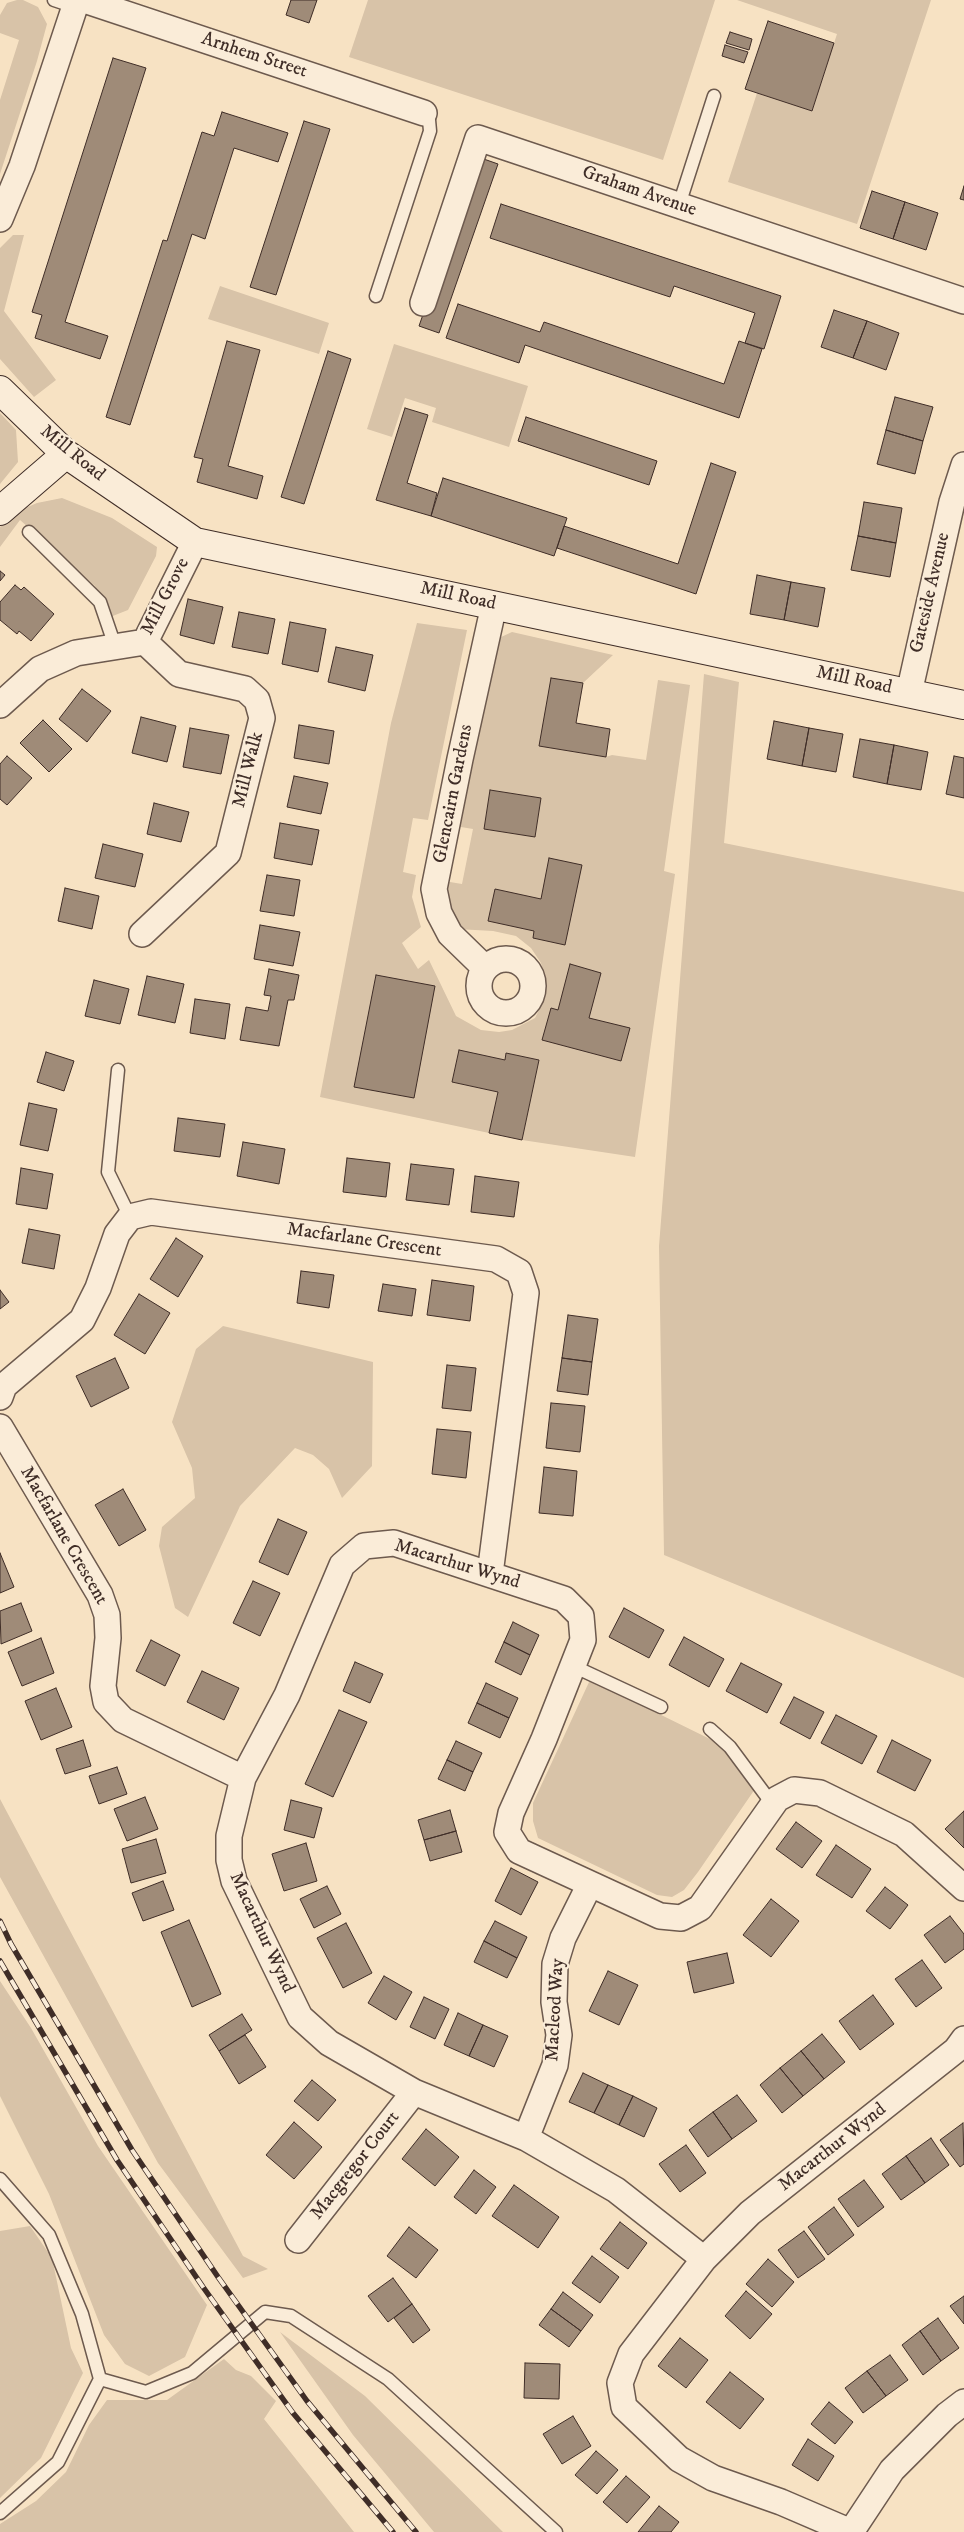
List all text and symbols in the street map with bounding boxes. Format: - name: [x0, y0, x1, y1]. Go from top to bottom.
- street label: Arnhem Street: [198, 28, 310, 84]
- street label: Graham Avenue: [579, 162, 699, 222]
- street label: Mill Road: [35, 421, 109, 487]
- street label: Gateside Avenue: [906, 531, 956, 655]
- street label: Mill Grove: [137, 555, 195, 639]
- street label: Mill Road: [418, 578, 498, 616]
- street label: Mill Road: [814, 662, 894, 700]
- street label: Glencairn Gardens: [429, 723, 479, 865]
- street label: Mill Walk: [229, 730, 269, 810]
- street label: Macfarlane Crescent: [285, 1219, 443, 1263]
- street label: Macfarlane Crescent: [14, 1463, 112, 1609]
- street label: Macarthur Wynd: [391, 1535, 523, 1595]
- street label: Macarthur Wynd: [223, 1869, 299, 1997]
- street label: Macleod Way: [542, 1958, 570, 2062]
- street label: Macarthur Wynd: [775, 2099, 891, 2197]
- street label: Macgregor Court: [307, 2107, 405, 2225]

